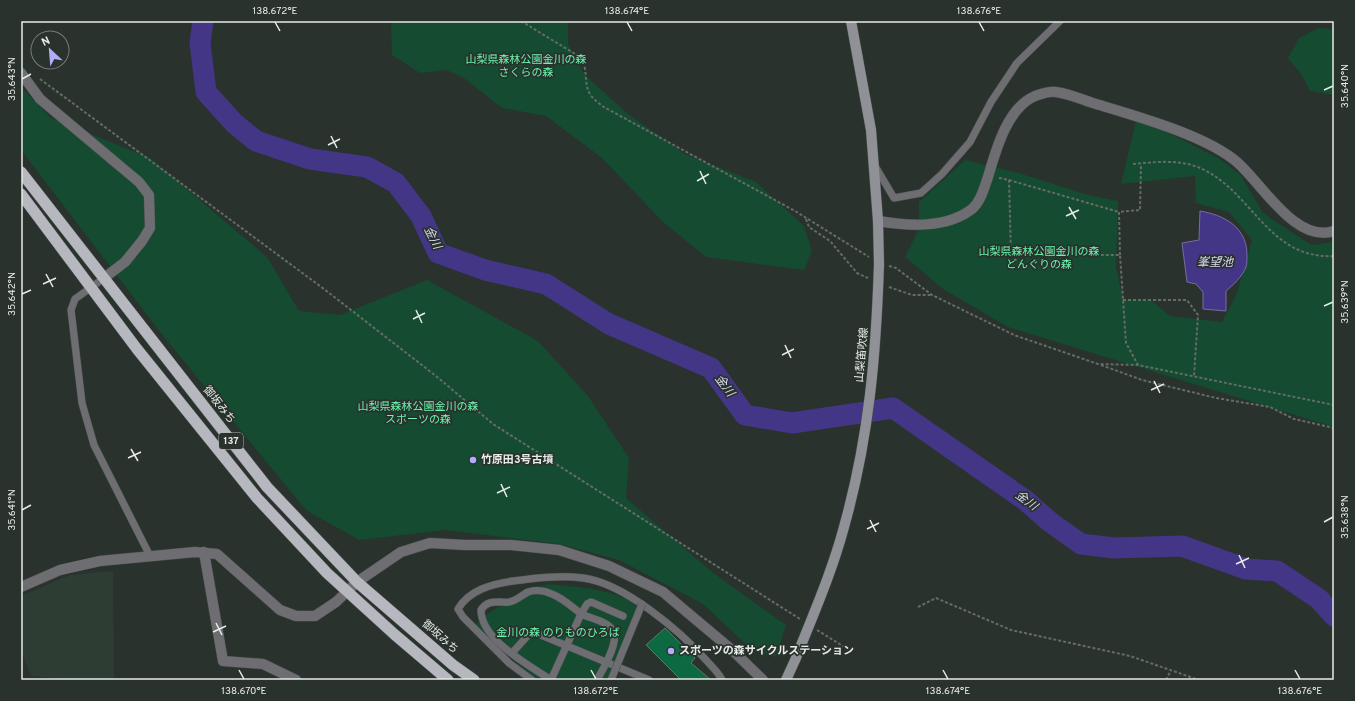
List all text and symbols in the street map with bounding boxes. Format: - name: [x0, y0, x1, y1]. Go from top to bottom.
- text: 138.672°E: [252, 5, 298, 18]
- text: 138.674°E: [605, 5, 649, 18]
- text: 138.676°E: [957, 5, 1001, 18]
- north arrow: [30, 30, 70, 70]
- text: N: [39, 34, 53, 50]
- park label: 山梨県森林公園金川の森 さくらの森: [466, 53, 587, 80]
- text: 35.643°N: [6, 57, 19, 101]
- text: 35.640°N: [1339, 64, 1352, 108]
- water label: 金川: [419, 224, 445, 254]
- park label: 山梨県森林公園金川の森 どんぐりの森: [979, 245, 1100, 272]
- water label: 峯望池: [1197, 255, 1234, 271]
- text: 35.642°N: [6, 272, 19, 316]
- text: 35.639°N: [1339, 280, 1352, 324]
- street label: 山梨笛吹線: [853, 327, 871, 383]
- water label: 金川: [710, 372, 739, 402]
- street label: 御坂みち: [199, 383, 238, 427]
- park label: 山梨県森林公園金川の森 スポーツの森: [358, 400, 479, 427]
- road number: 137: [219, 433, 243, 449]
- place label: 竹原田3号古墳: [481, 453, 554, 467]
- marker: 竹原田3号古墳: [468, 455, 478, 465]
- water label: 金川: [1012, 487, 1042, 516]
- text: 35.641°N: [6, 489, 19, 531]
- text: 35.638°N: [1339, 495, 1352, 539]
- street label: 御坂みち: [418, 617, 461, 657]
- park label: 金川の森 のりものひろば: [496, 626, 620, 640]
- place label: スポーツの森サイクルステーション: [679, 644, 854, 658]
- marker: スポーツの森サイクルステーション: [666, 646, 676, 656]
- text: 138.670°E: [221, 685, 267, 698]
- text: 138.672°E: [573, 685, 619, 698]
- text: 138.674°E: [926, 685, 970, 698]
- text: 138.676°E: [1278, 685, 1322, 698]

